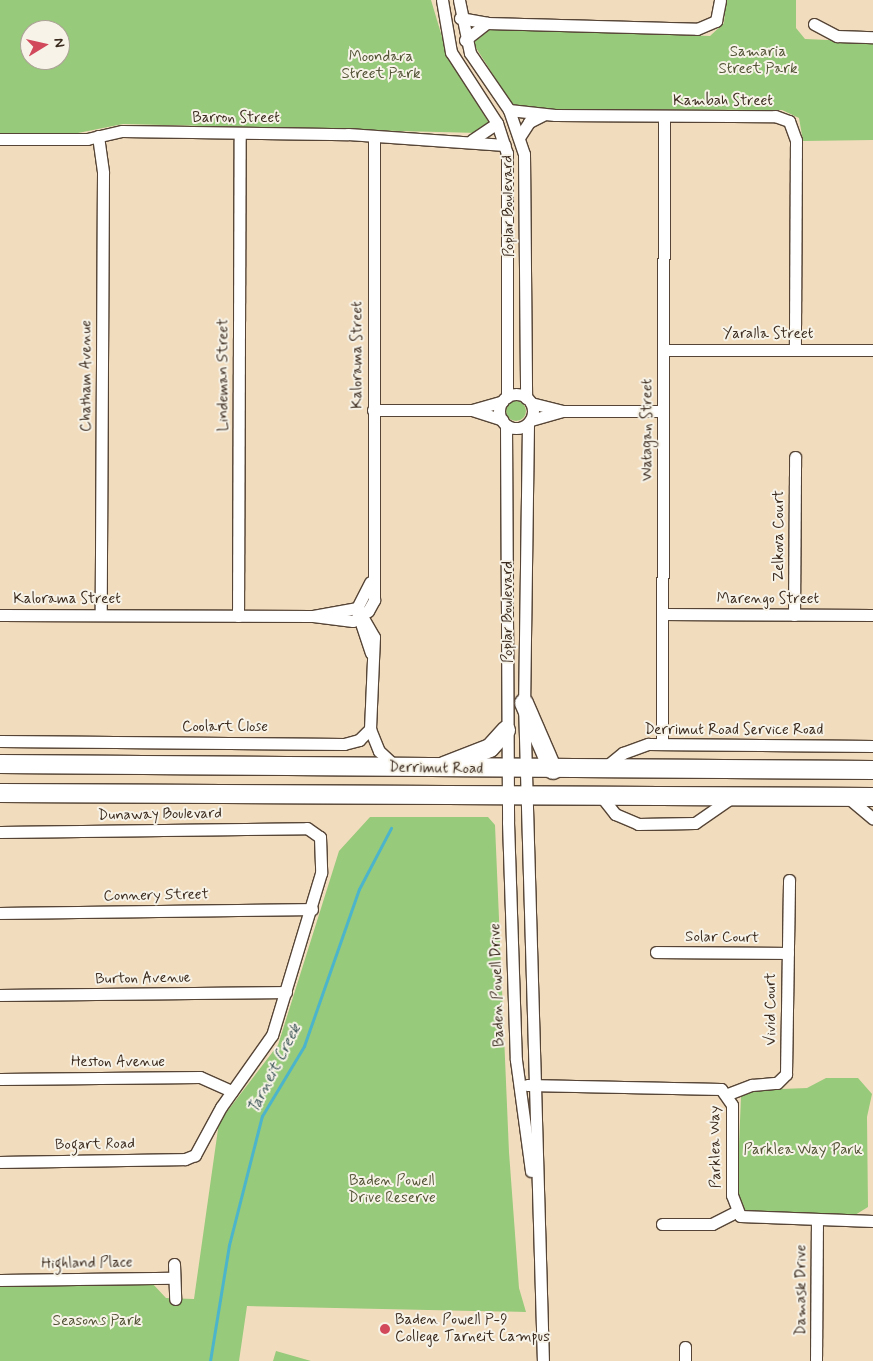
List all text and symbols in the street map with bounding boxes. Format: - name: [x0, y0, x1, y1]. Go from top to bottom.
- north arrow: [20, 20, 70, 70]
- text: N: [49, 37, 68, 49]
- park label: Samaria Street Park: [720, 43, 796, 78]
- park label: Moondara Street Park: [343, 48, 419, 83]
- street label: Kambah Street: [672, 93, 774, 111]
- street label: Barron Street: [191, 110, 281, 128]
- street label: Poplar Boulevard: [499, 156, 519, 256]
- street label: Kalorama Street: [349, 300, 367, 410]
- street label: Lindeman Street: [215, 319, 233, 431]
- street label: Chatham Avenue: [78, 321, 96, 431]
- street label: Yaralla Street: [721, 326, 815, 344]
- street label: Watagan Street: [639, 378, 657, 482]
- street label: Zelkova Court: [771, 492, 789, 580]
- street label: Poplar Boulevard: [500, 562, 518, 662]
- street label: Kalorama Street: [12, 591, 122, 609]
- street label: Marengo Street: [716, 591, 820, 609]
- street label: Coolart Close: [181, 719, 269, 737]
- street label: Derrimut Road Service Road: [646, 722, 822, 740]
- street label: Derrimut Road: [389, 759, 483, 779]
- street label: Dunaway Boulevard: [98, 805, 222, 825]
- street label: Connery Street: [104, 886, 208, 906]
- street label: Baden Powell Drive: [487, 924, 509, 1046]
- street label: Solar Court: [685, 928, 759, 948]
- street label: Burton Avenue: [96, 969, 190, 989]
- street label: Vivid Court: [763, 973, 781, 1045]
- water label: Tarneit Creek: [244, 1021, 306, 1117]
- street label: Heston Avenue: [72, 1054, 164, 1072]
- street label: Parklea Way: [706, 1105, 726, 1189]
- street label: Bogart Road: [55, 1135, 135, 1155]
- park label: Parklea Way Park: [745, 1142, 861, 1160]
- park label: Baden Powell Drive Reserve: [348, 1172, 436, 1207]
- street label: Damask Drive: [793, 1245, 811, 1335]
- street label: Highland Place: [41, 1254, 133, 1274]
- place label: Baden Powell P-9 College Tarneit Campus: [395, 1311, 549, 1346]
- park label: Seasons Park: [53, 1313, 141, 1331]
- marker: Baden Powell P-9 College Tarneit Campus: [379, 1323, 391, 1335]

